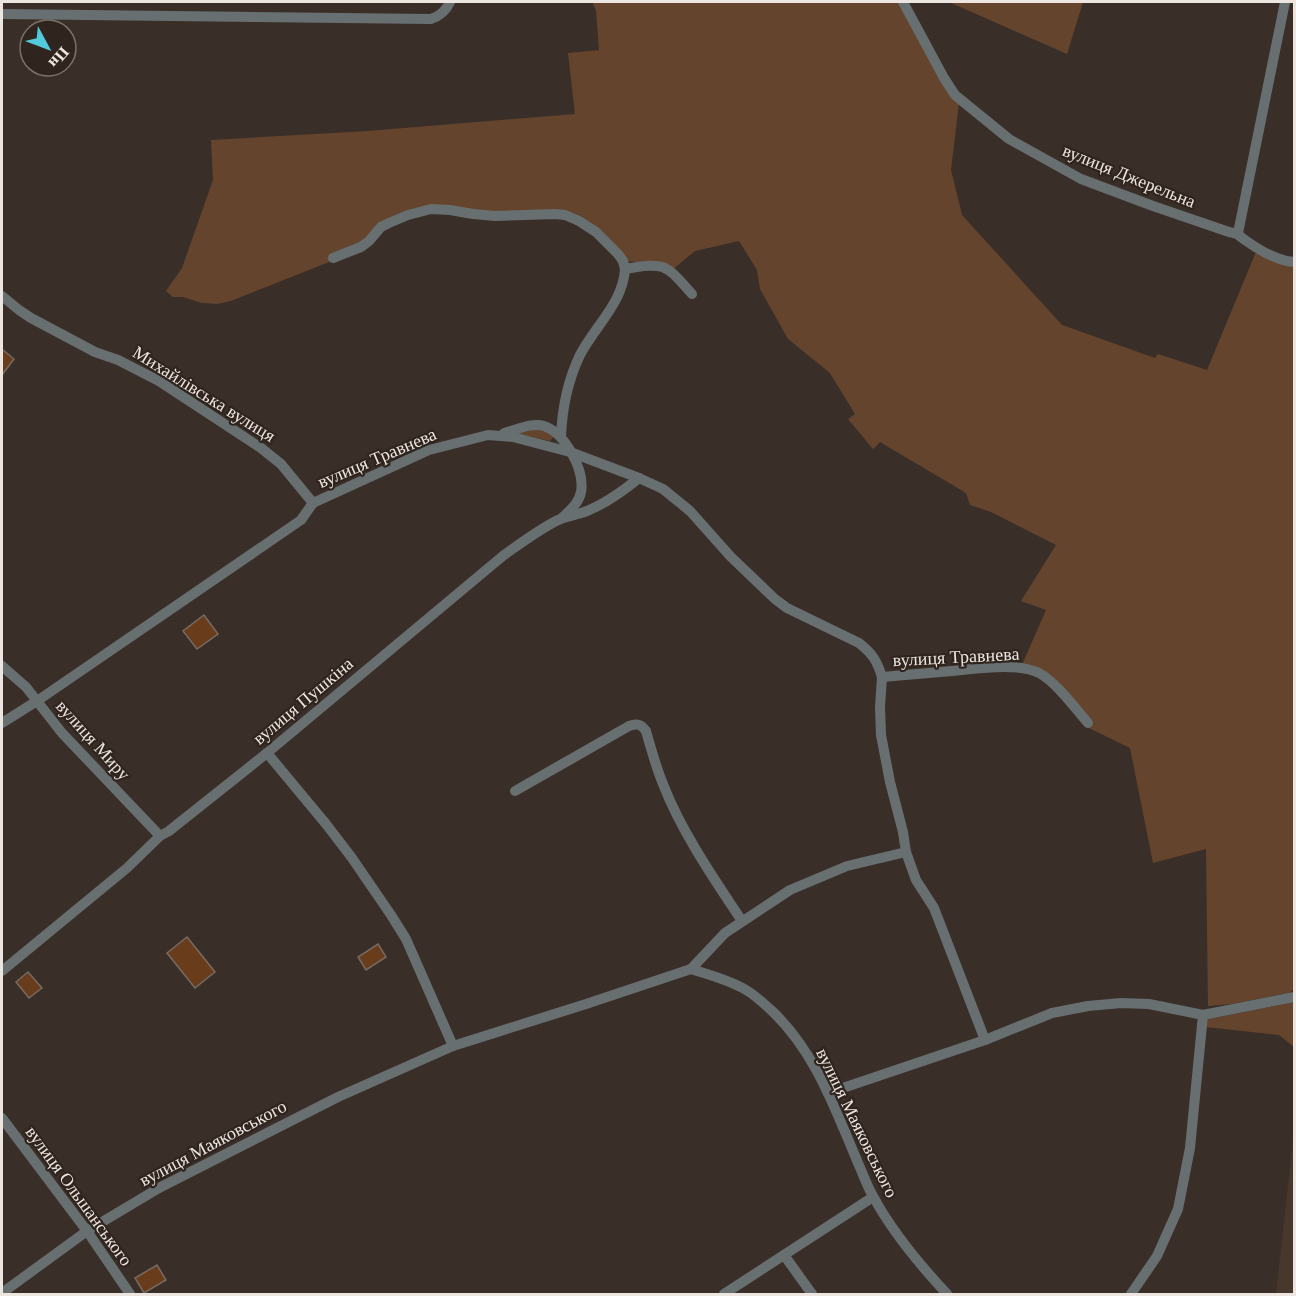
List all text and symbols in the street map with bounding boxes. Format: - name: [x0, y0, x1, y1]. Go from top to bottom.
- north arrow: [18, 18, 78, 78]
- text: Пн: [45, 44, 72, 71]
- street label: вулиця Джерельна: [1060, 140, 1198, 212]
- street label: Михайлівська вулиця: [129, 342, 279, 446]
- street label: вулиця Травнева: [315, 424, 439, 492]
- street label: вулиця Травнева: [892, 644, 1020, 670]
- street label: вулиця Пушкіна: [249, 653, 357, 749]
- street label: вулиця Миру: [52, 696, 134, 784]
- street label: вулиця Маяковського: [812, 1045, 902, 1201]
- street label: вулиця Маяковського: [136, 1096, 290, 1190]
- street label: вулиця Ольшанського: [22, 1122, 136, 1270]

